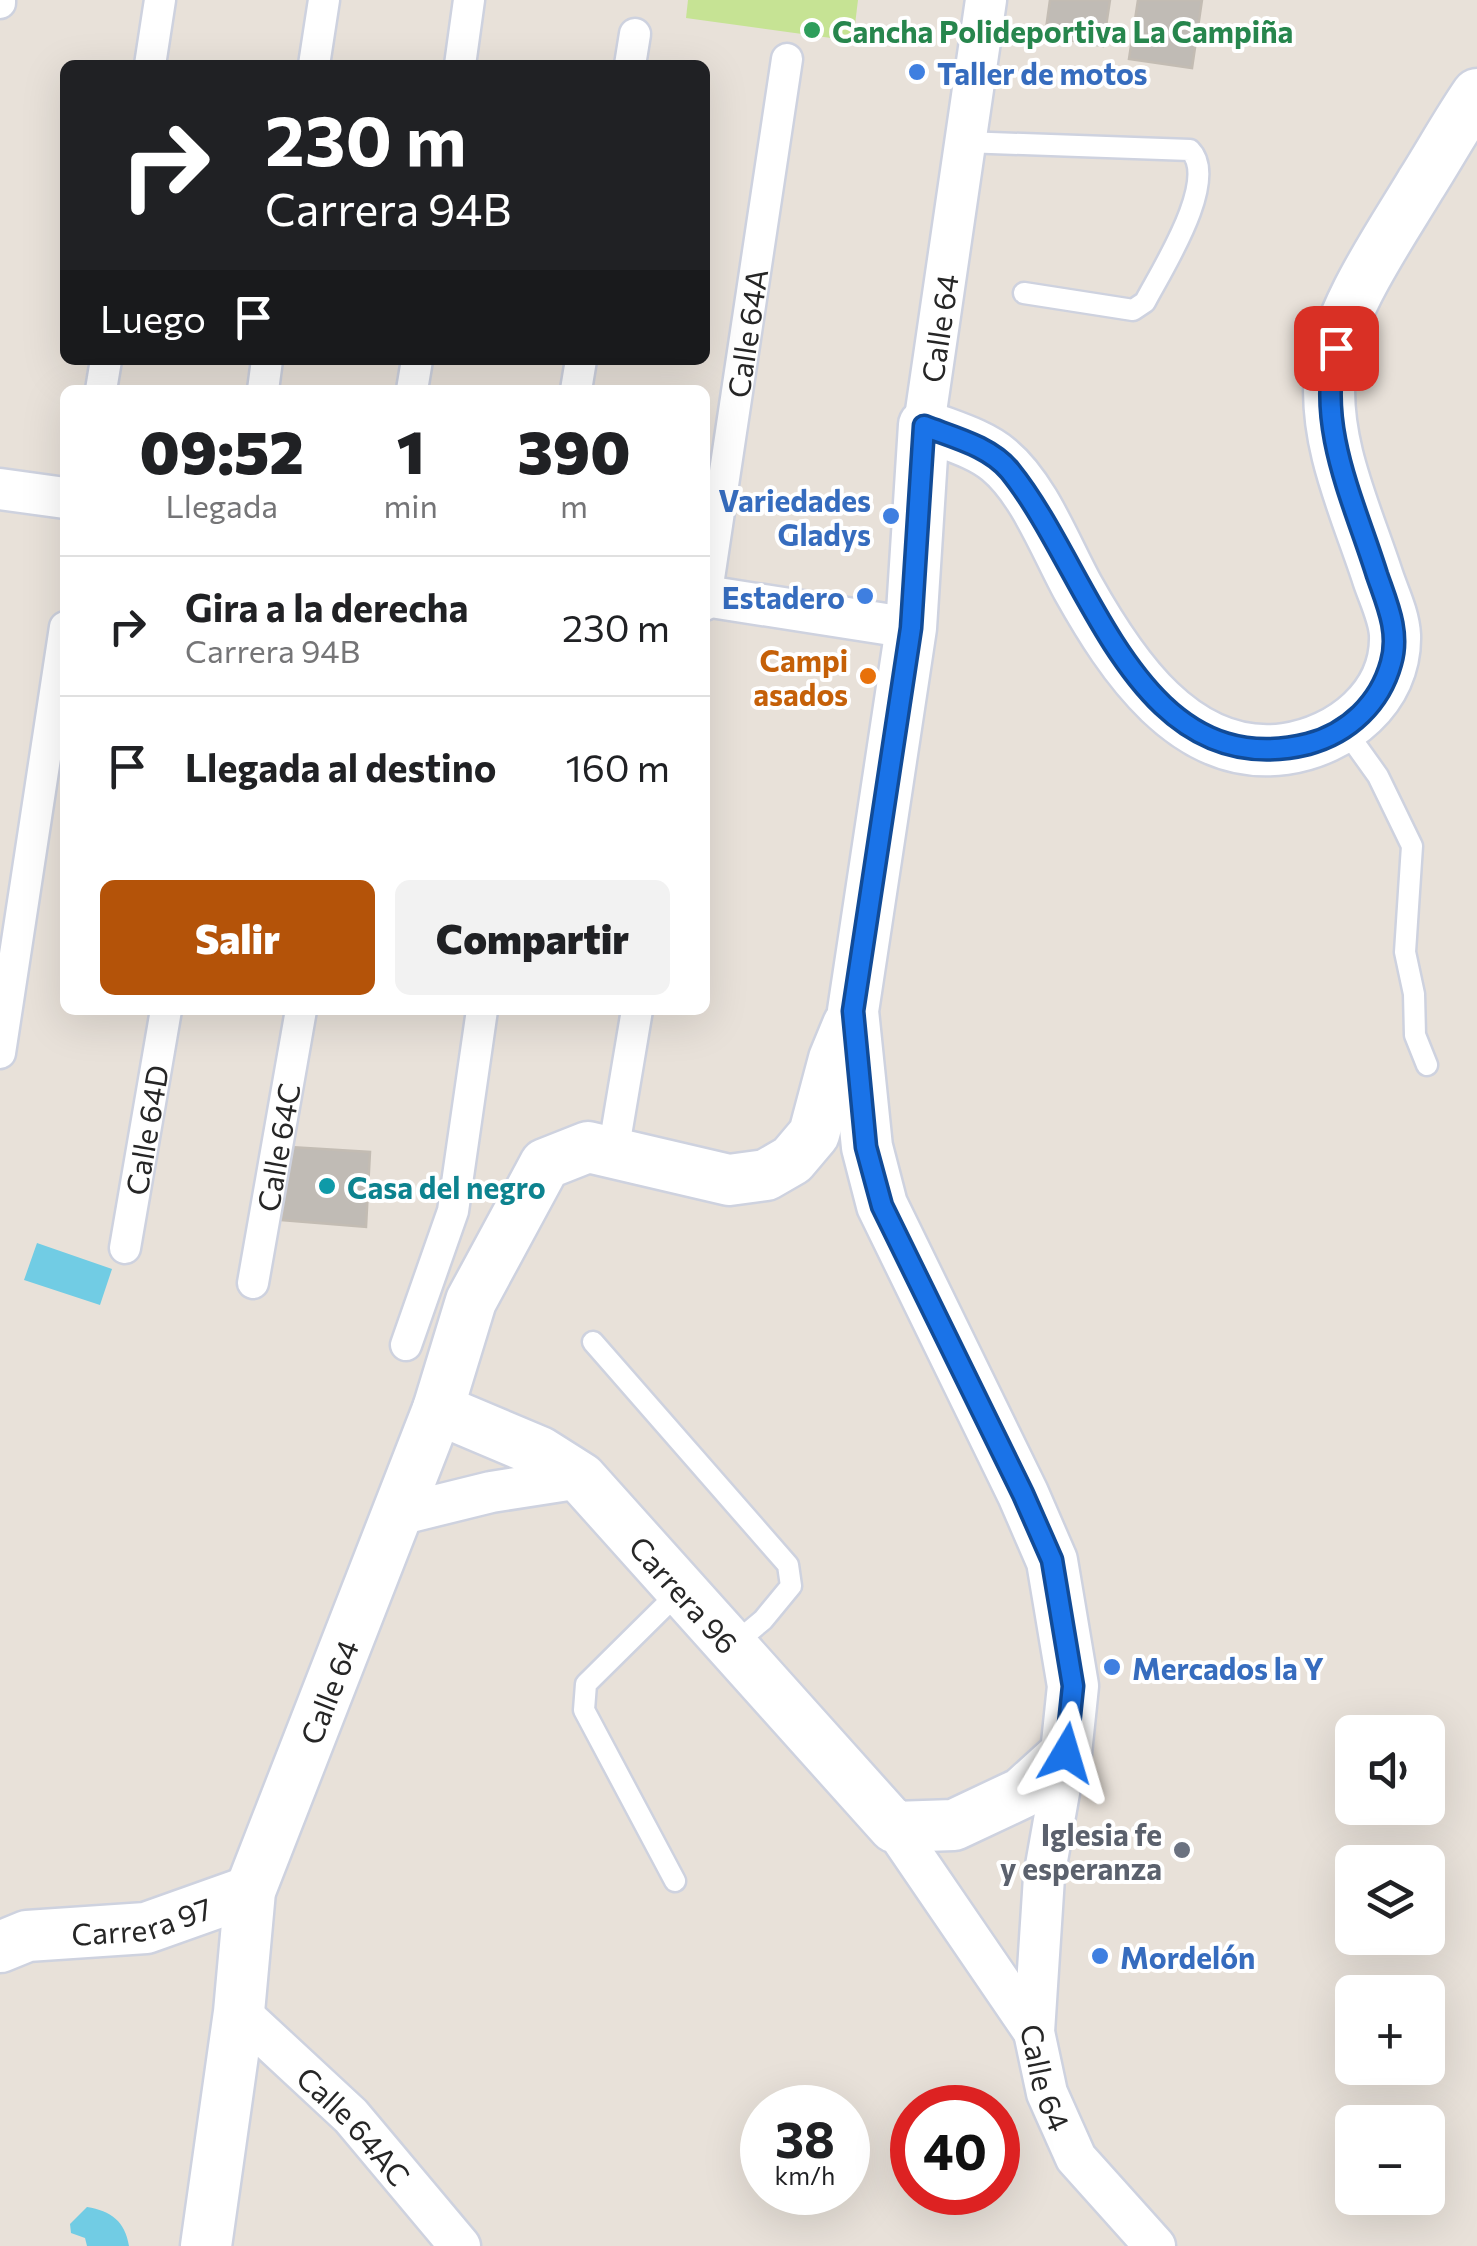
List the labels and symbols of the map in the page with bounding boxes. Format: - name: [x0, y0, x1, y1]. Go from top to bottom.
- place label: Cancha Polideportiva La Campiña: [832, 12, 1293, 49]
- marker: Cancha Polideportiva La Campiña: [801, 19, 823, 41]
- place label: Taller de motos: [937, 54, 1148, 91]
- marker: Taller de motos: [906, 61, 928, 83]
- street label: Calle 64A: [718, 266, 774, 400]
- street label: Calle 64: [912, 271, 964, 385]
- pin: [1294, 306, 1379, 391]
- place label: Variedades Gladys: [718, 481, 871, 552]
- marker: Variedades Gladys: [880, 505, 902, 527]
- place label: Estadero: [722, 578, 845, 615]
- marker: Estadero: [854, 585, 876, 607]
- place label: Campi asados: [753, 641, 848, 712]
- marker: Campi asados: [857, 665, 879, 687]
- street label: Calle 64D: [116, 1062, 175, 1198]
- street label: Calle 64C: [247, 1080, 306, 1214]
- place label: Casa del negro: [347, 1168, 546, 1205]
- marker: Casa del negro: [316, 1175, 338, 1197]
- street label: Carrera 96: [623, 1528, 747, 1660]
- street label: Calle 64: [291, 1634, 365, 1749]
- place label: Mercados la Y: [1132, 1649, 1324, 1686]
- marker: Mercados la Y: [1101, 1656, 1123, 1678]
- position arrow: [1014, 1701, 1118, 1805]
- place label: Iglesia fe y esperanza: [1000, 1815, 1162, 1886]
- marker: Iglesia fe y esperanza: [1171, 1839, 1193, 1861]
- street label: Carrera 97: [70, 1888, 216, 1951]
- place label: Mordelón: [1120, 1938, 1255, 1975]
- marker: Mordelón: [1089, 1945, 1111, 1967]
- street label: Calle 64: [1014, 2020, 1080, 2136]
- street label: Calle 64AC: [290, 2058, 419, 2192]
- speed limit sign: 40: [890, 2085, 1020, 2215]

